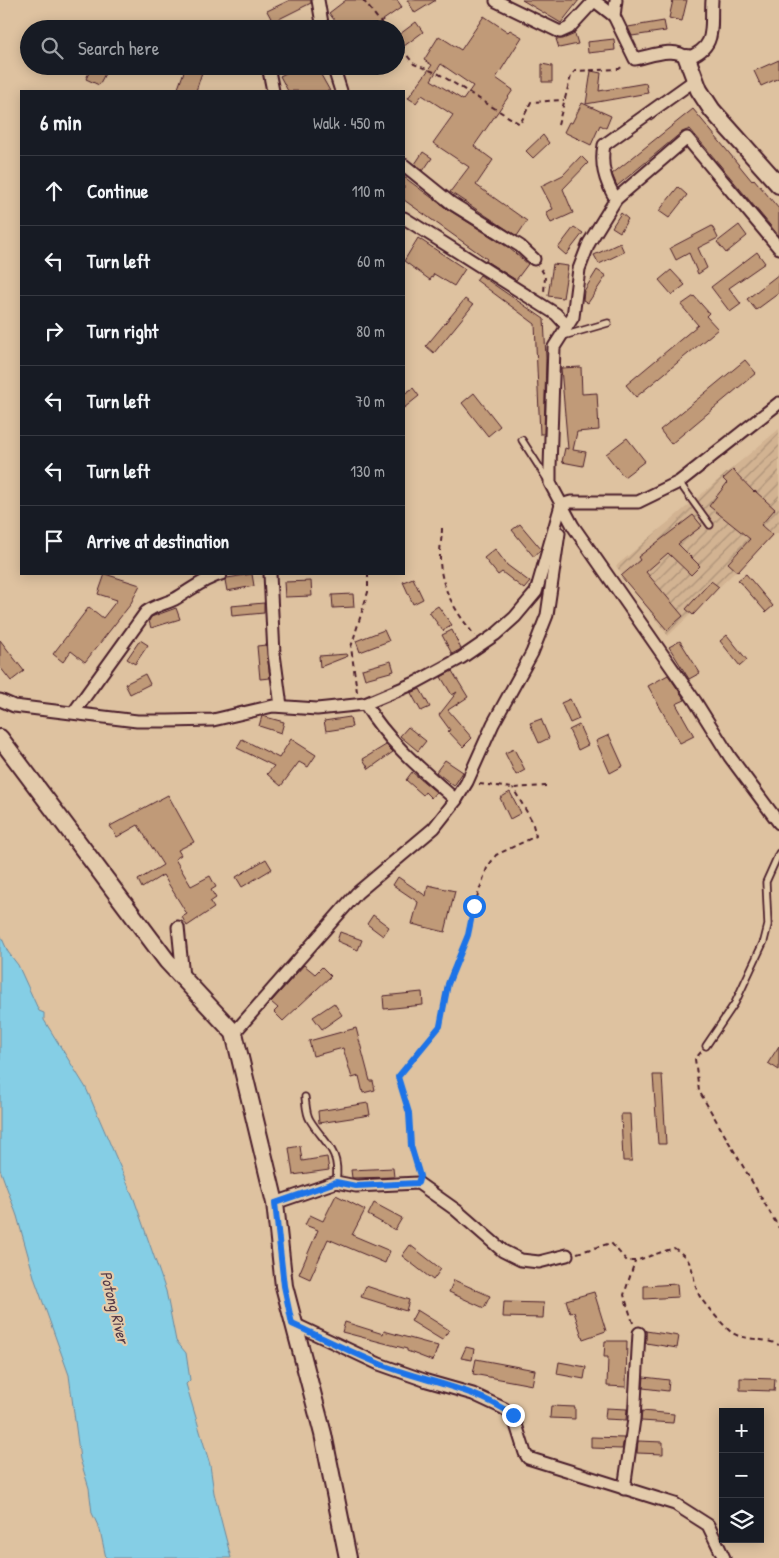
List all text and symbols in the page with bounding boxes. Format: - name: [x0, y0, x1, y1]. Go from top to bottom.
- search box: [20, 20, 405, 75]
- icon: search: [38, 34, 66, 62]
- text: Search here: [78, 35, 159, 61]
- text: 6 min: [40, 108, 82, 137]
- text: Walk · 450 m: [313, 112, 385, 134]
- icon: ahead: [40, 177, 68, 205]
- text: Continue: [87, 178, 148, 204]
- text: 110 m: [352, 180, 385, 202]
- icon: left: [40, 247, 68, 275]
- text: Turn left: [87, 248, 150, 274]
- text: 60 m: [357, 250, 385, 272]
- icon: right: [40, 317, 68, 345]
- text: Turn right: [87, 318, 158, 344]
- text: 80 m: [356, 320, 385, 342]
- icon: left: [40, 387, 68, 415]
- text: Turn left: [87, 388, 150, 414]
- text: 70 m: [355, 390, 385, 412]
- icon: left: [40, 457, 68, 485]
- text: Turn left: [87, 458, 150, 484]
- text: 130 m: [350, 460, 385, 482]
- icon: arrive: [40, 527, 68, 555]
- text: Arrive at destination: [87, 528, 229, 554]
- route start: [463, 895, 486, 918]
- water label: Potong River: [95, 1268, 135, 1347]
- route end: [502, 1404, 525, 1427]
- map controls: [719, 1408, 764, 1543]
- button: +: [719, 1408, 764, 1453]
- button: −: [719, 1453, 764, 1498]
- button: layers: [719, 1498, 764, 1543]

